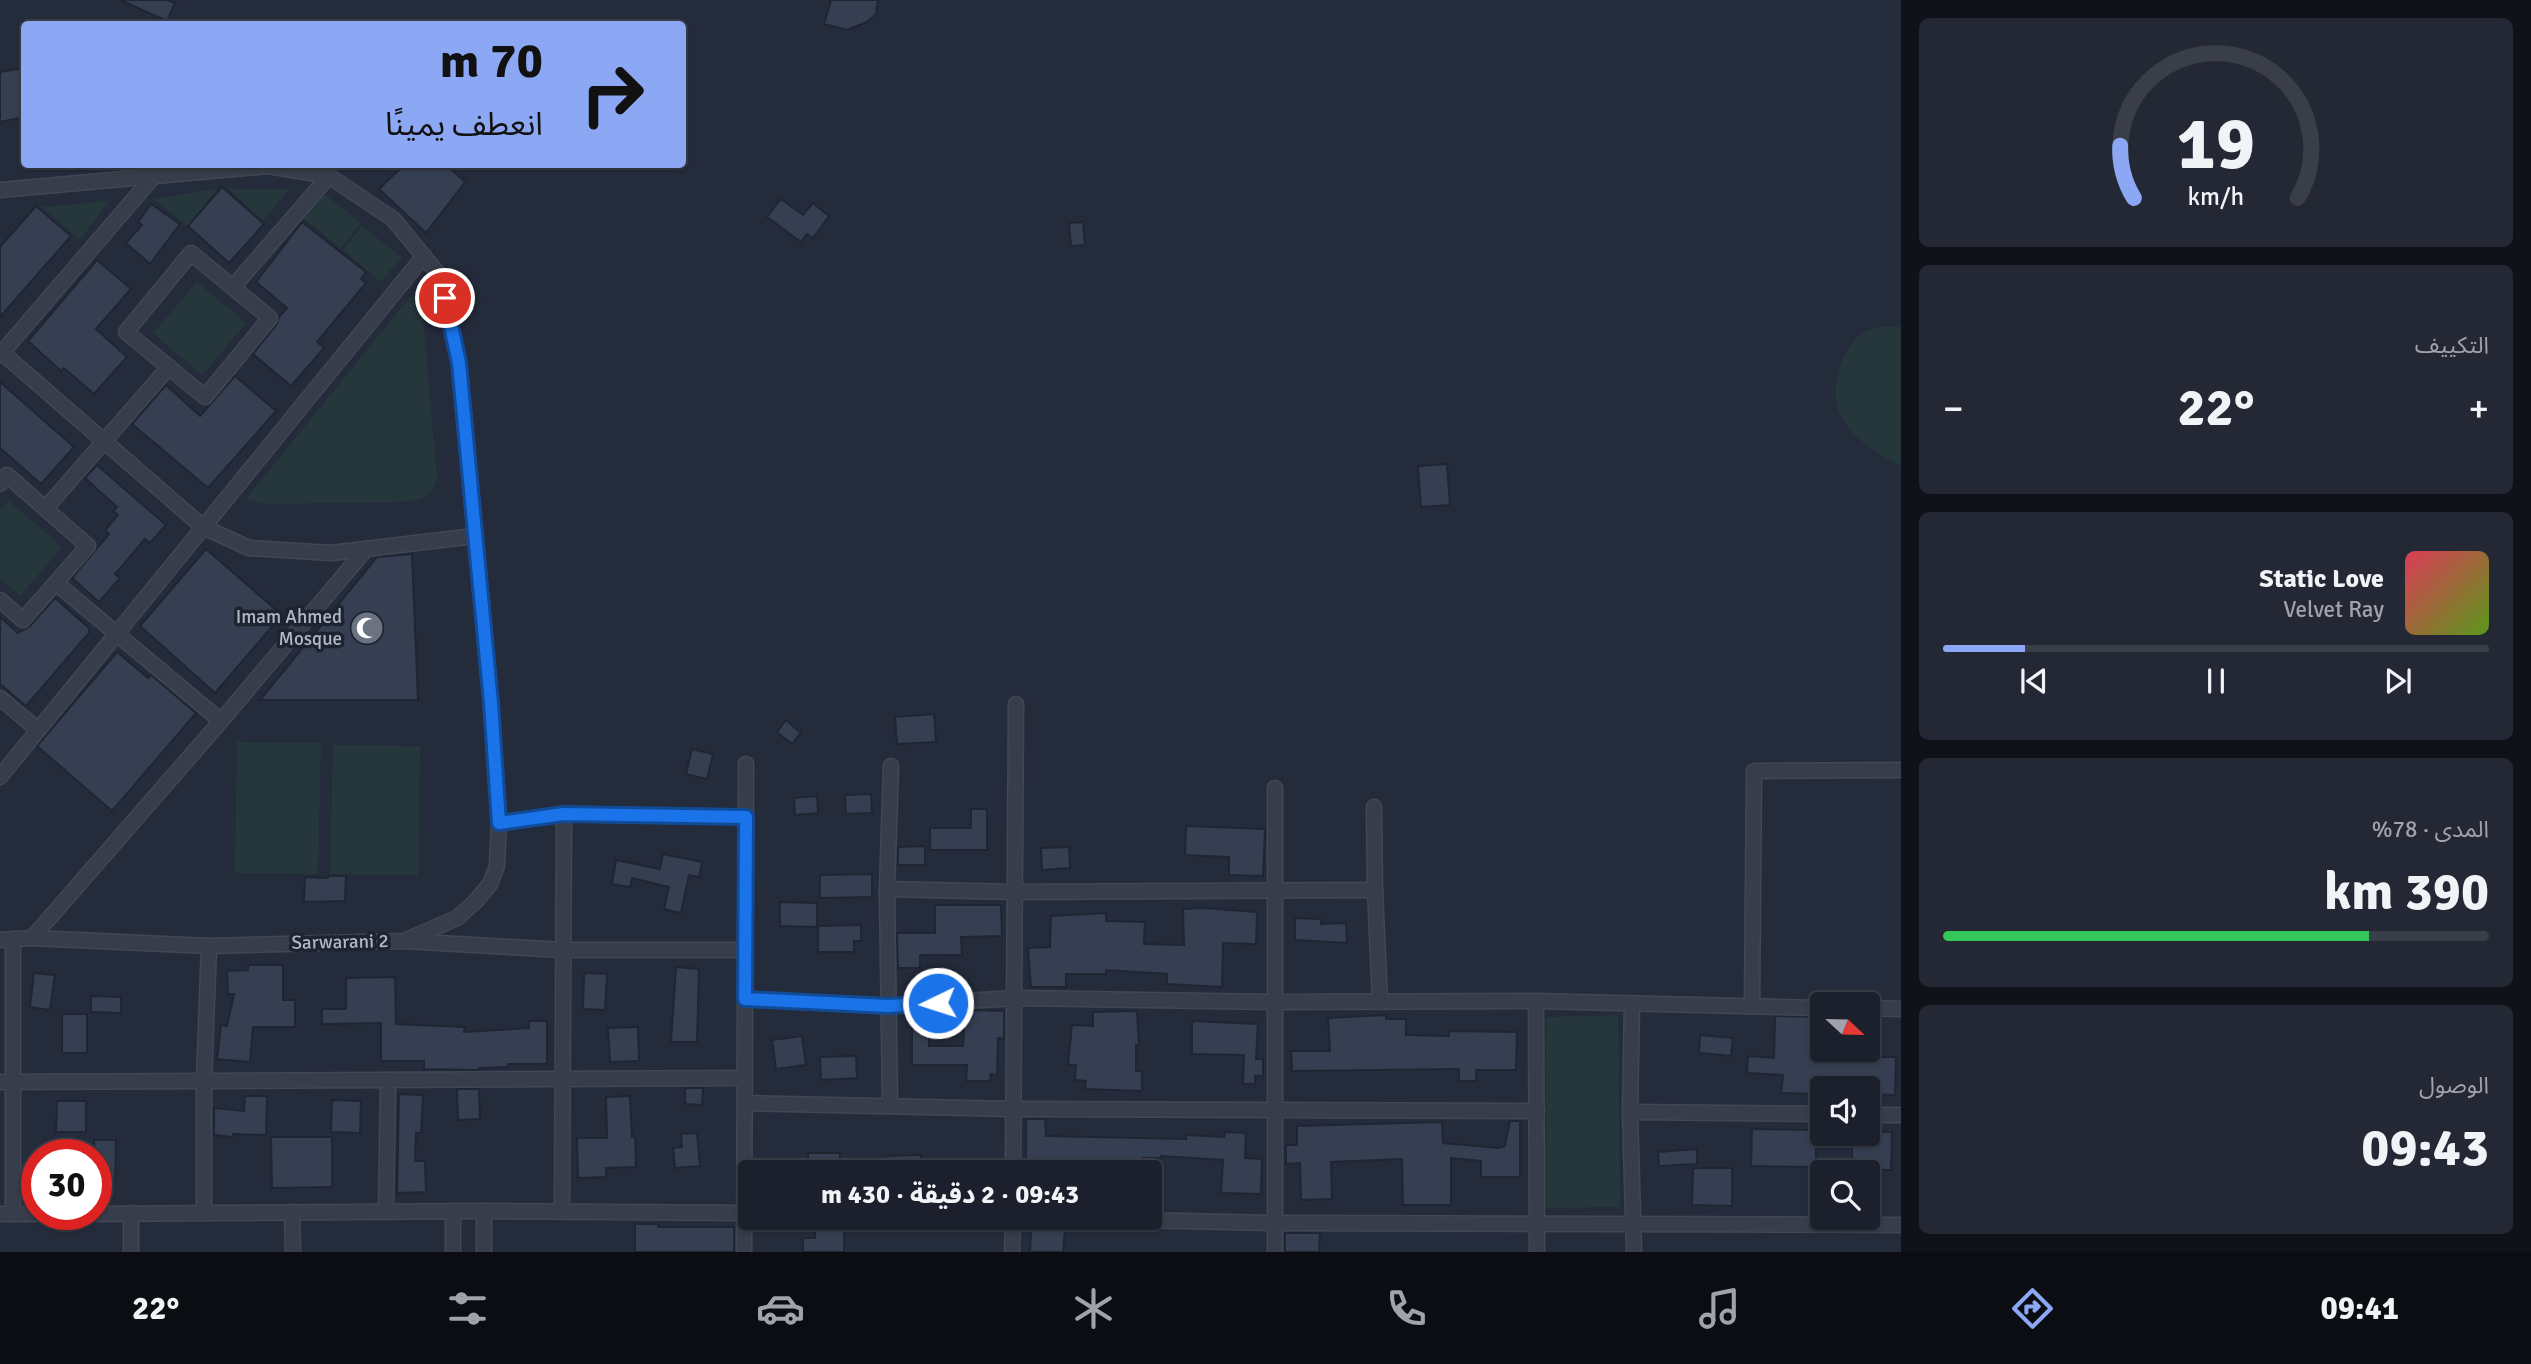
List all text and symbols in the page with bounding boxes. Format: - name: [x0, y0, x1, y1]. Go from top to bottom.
- text: 70 m: [440, 31, 543, 91]
- icon: right: [567, 49, 658, 140]
- text: 19: [2177, 101, 2255, 190]
- text: انعطف يمينًا: [385, 105, 543, 144]
- text: km/h: [2188, 181, 2244, 212]
- pin: [415, 268, 475, 328]
- icon: arrive: [426, 279, 464, 317]
- text: التكييف: [2415, 331, 2489, 360]
- text: 22°: [2178, 376, 2254, 440]
- text: −: [1943, 385, 1964, 432]
- text: +: [2468, 385, 2489, 432]
- text: Static Love: [2259, 563, 2384, 595]
- text: Velvet Ray: [2283, 595, 2384, 624]
- place label: Imam Ahmed Mosque: [236, 605, 342, 651]
- mosque icon: Imam Ahmed Mosque: [348, 609, 386, 647]
- icon: previous: [2015, 662, 2053, 700]
- icon: pause: [2197, 662, 2235, 700]
- icon: next: [2379, 662, 2417, 700]
- text: المدى · 78%: [2372, 815, 2489, 844]
- text: 390 km: [2324, 860, 2489, 924]
- street label: Sarwarani 2: [291, 929, 389, 955]
- position arrow: [901, 966, 975, 1040]
- north arrow: [1810, 992, 1880, 1062]
- map controls: [1810, 992, 1880, 1230]
- text: الوصول: [2419, 1071, 2489, 1100]
- button: sound: [1810, 1076, 1880, 1146]
- text: 09:43: [2361, 1116, 2489, 1180]
- speed limit sign: 30: [21, 1139, 112, 1230]
- button: search: [1810, 1160, 1880, 1230]
- text: 09:43 · 2 دقيقة · 430 m: [821, 1179, 1079, 1211]
- icon: filters: [443, 1284, 492, 1333]
- icon: car: [756, 1284, 805, 1333]
- icon: climate: [1069, 1284, 1118, 1333]
- icon: phone: [1382, 1284, 1431, 1333]
- icon: music: [1695, 1284, 1744, 1333]
- icon: directions: [2008, 1284, 2057, 1333]
- text: 22°: [132, 1289, 179, 1328]
- text: 09:41: [2321, 1289, 2399, 1328]

